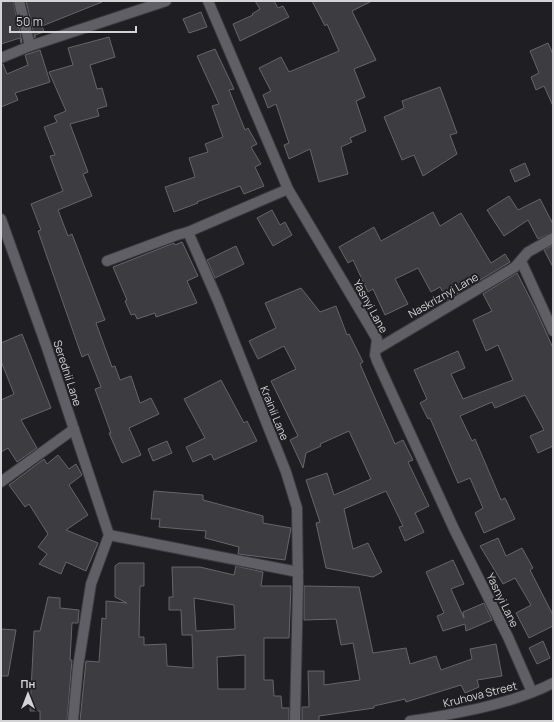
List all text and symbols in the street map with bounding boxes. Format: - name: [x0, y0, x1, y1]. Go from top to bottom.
- scale bar: [10, 8, 136, 34]
- text: 50 m: [16, 13, 43, 30]
- street label: Naskriznyi Lane: [405, 269, 481, 321]
- street label: Yasnyi Lane: [350, 277, 392, 336]
- street label: Serednii Lane: [50, 338, 86, 408]
- street label: Krainii Lane: [257, 384, 293, 443]
- street label: Yasnyi Lane: [483, 570, 523, 630]
- north arrow: [8, 674, 48, 714]
- text: Пн: [21, 676, 36, 691]
- street label: Kruhova Street: [441, 678, 519, 710]

